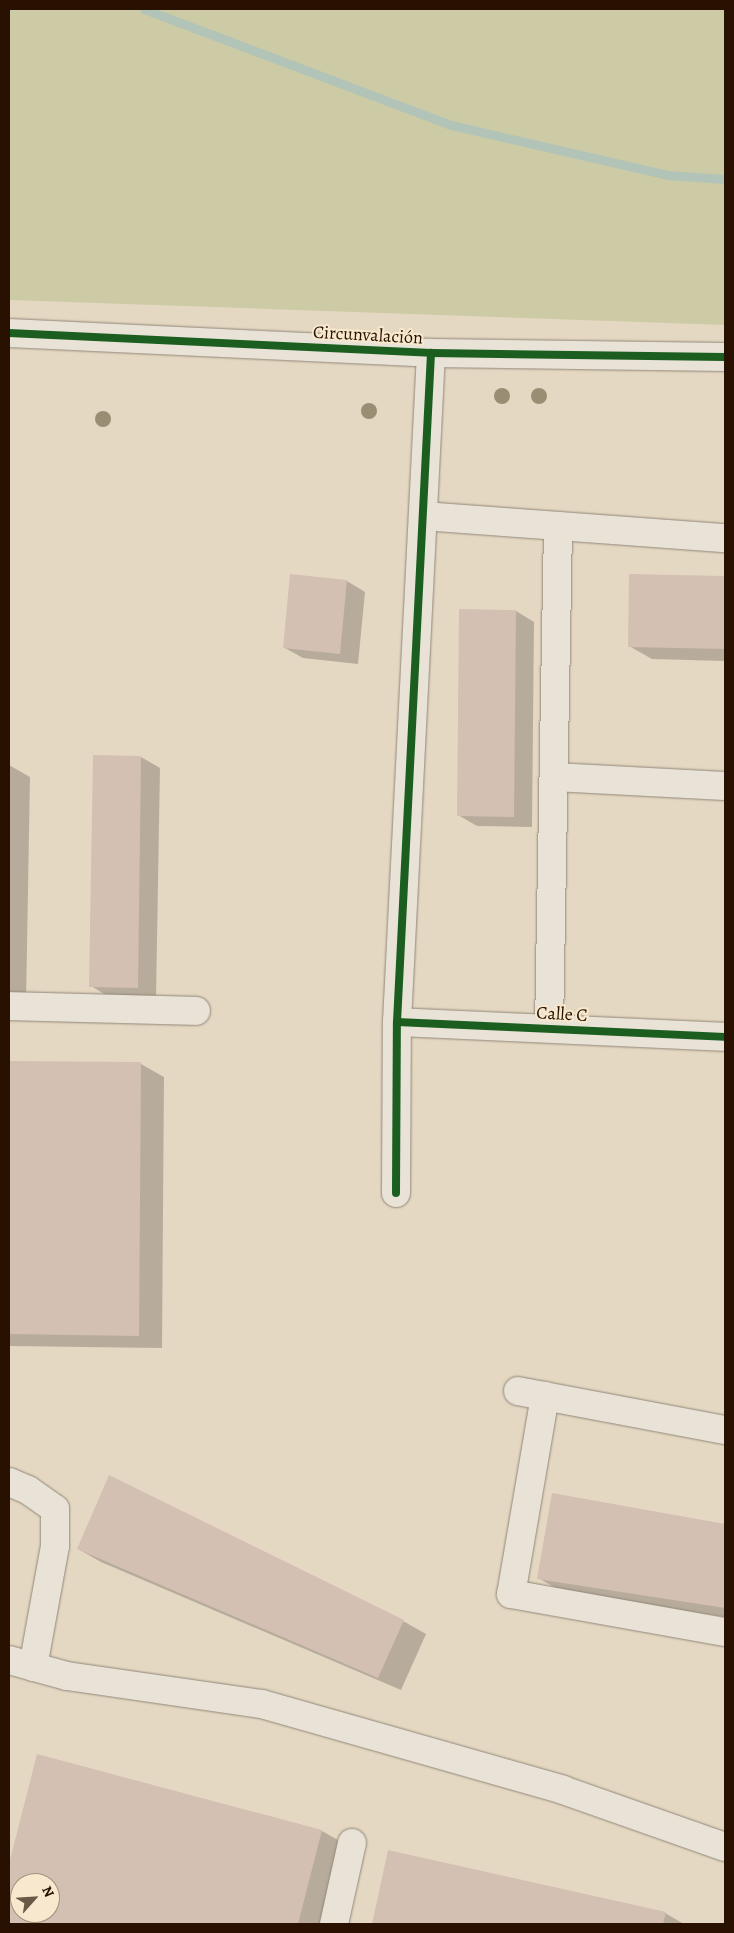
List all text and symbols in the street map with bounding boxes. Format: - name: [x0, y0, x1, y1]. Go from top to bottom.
- street label: Circunvalación: [313, 321, 423, 349]
- street label: Calle C: [536, 1002, 588, 1026]
- north arrow: [10, 1873, 60, 1923]
- text: N: [37, 1883, 59, 1900]

